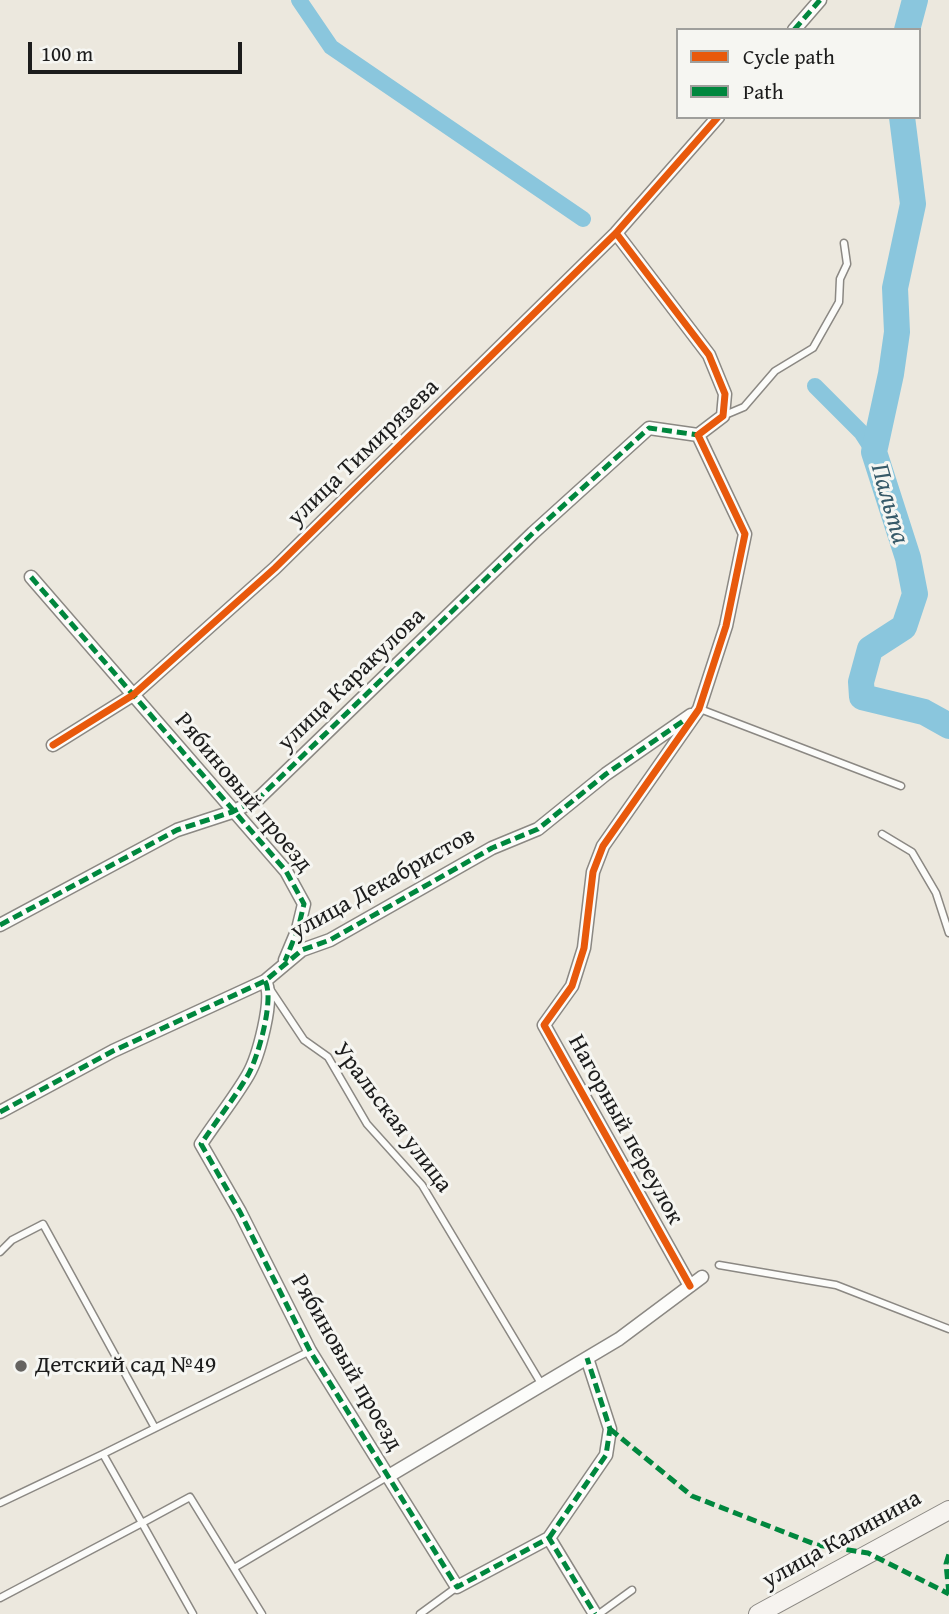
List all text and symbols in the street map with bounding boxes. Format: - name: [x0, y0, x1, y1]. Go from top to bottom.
- scale bar: [32, 28, 245, 72]
- legend: [676, 28, 921, 119]
- text: 100 m: [41, 38, 93, 69]
- text: Cycle path: [743, 41, 835, 72]
- text: Path: [743, 76, 783, 107]
- street label: улица Тимирязева: [282, 373, 446, 533]
- water label: Пальта: [863, 460, 915, 548]
- street label: улица Каракулова: [272, 602, 432, 758]
- street label: Рябиновый проезд: [168, 707, 318, 879]
- street label: улица Декабристов: [286, 821, 480, 947]
- street label: Нагорный переулок: [561, 1030, 689, 1230]
- street label: Уральская улица: [326, 1037, 458, 1199]
- street label: Рябиновый проезд: [284, 1269, 408, 1457]
- place label: Детский сад №49: [35, 1352, 216, 1380]
- marker: Детский сад №49: [13, 1358, 29, 1374]
- street label: улица Калинина: [758, 1484, 926, 1596]

